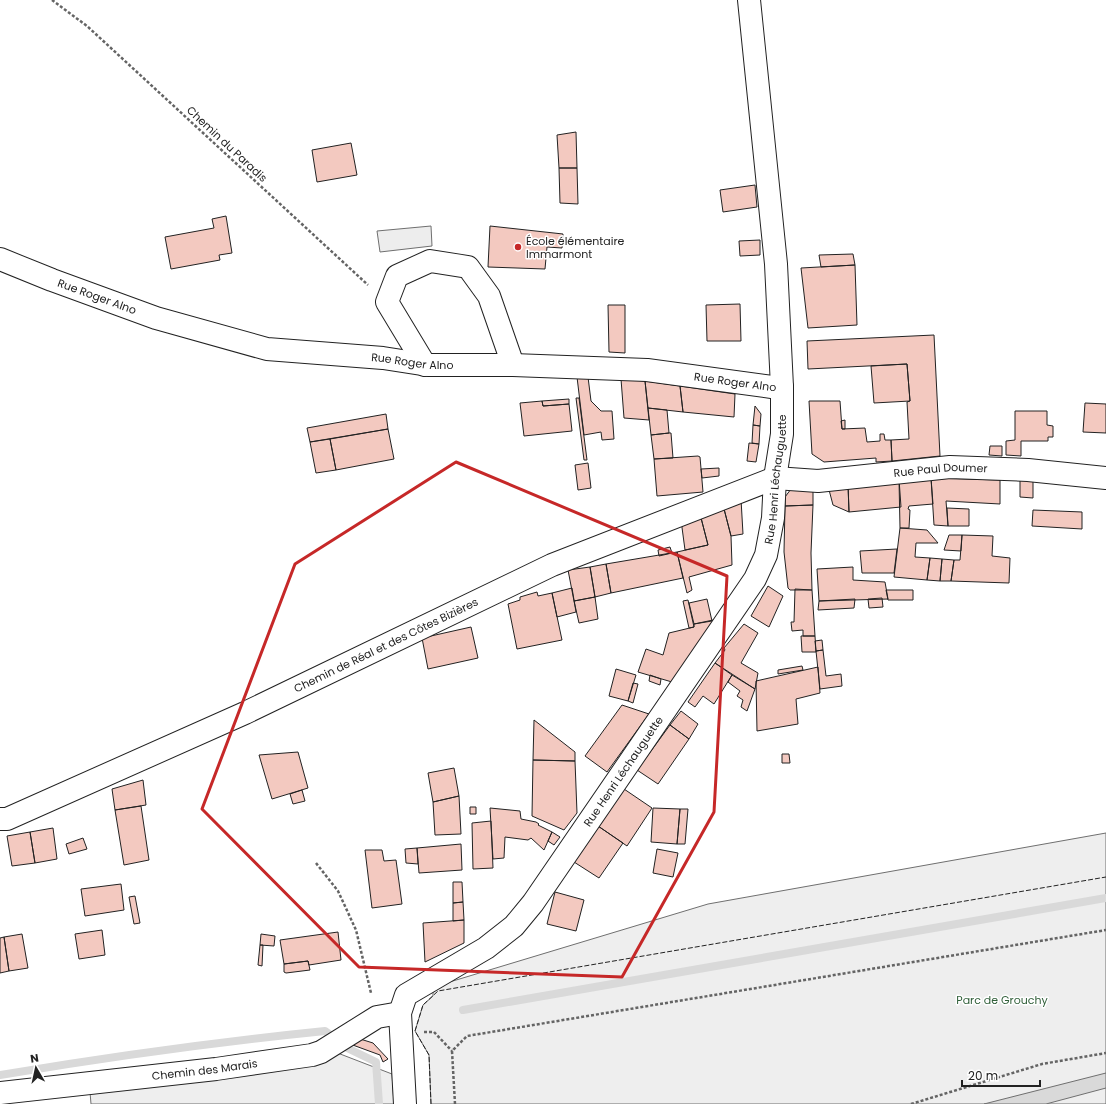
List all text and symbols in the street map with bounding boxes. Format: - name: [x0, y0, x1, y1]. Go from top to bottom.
- street label: Chemin du Paradis: [183, 102, 271, 186]
- place label: École élémentaire Immarmont: [526, 233, 625, 262]
- marker: École élémentaire Immarmont: [513, 242, 523, 252]
- street label: Rue Roger Alno: [55, 275, 139, 318]
- street label: Rue Roger Alno: [371, 349, 453, 373]
- street label: Rue Roger Alno: [693, 368, 776, 395]
- street label: Rue Henri Léchauguette: [760, 414, 790, 546]
- street label: Rue Paul Doumer: [893, 459, 988, 481]
- street label: Chemin de Réal et des Côtes Bizières: [291, 594, 481, 696]
- street label: Rue Henri Léchauguette: [580, 713, 667, 830]
- park label: Parc de Grouchy: [956, 992, 1048, 1008]
- north arrow: [16, 1048, 56, 1088]
- text: N: [29, 1050, 40, 1067]
- street label: Chemin des Marais: [151, 1055, 259, 1084]
- scale bar: [962, 1062, 1040, 1088]
- text: 20 m: [968, 1067, 998, 1084]

